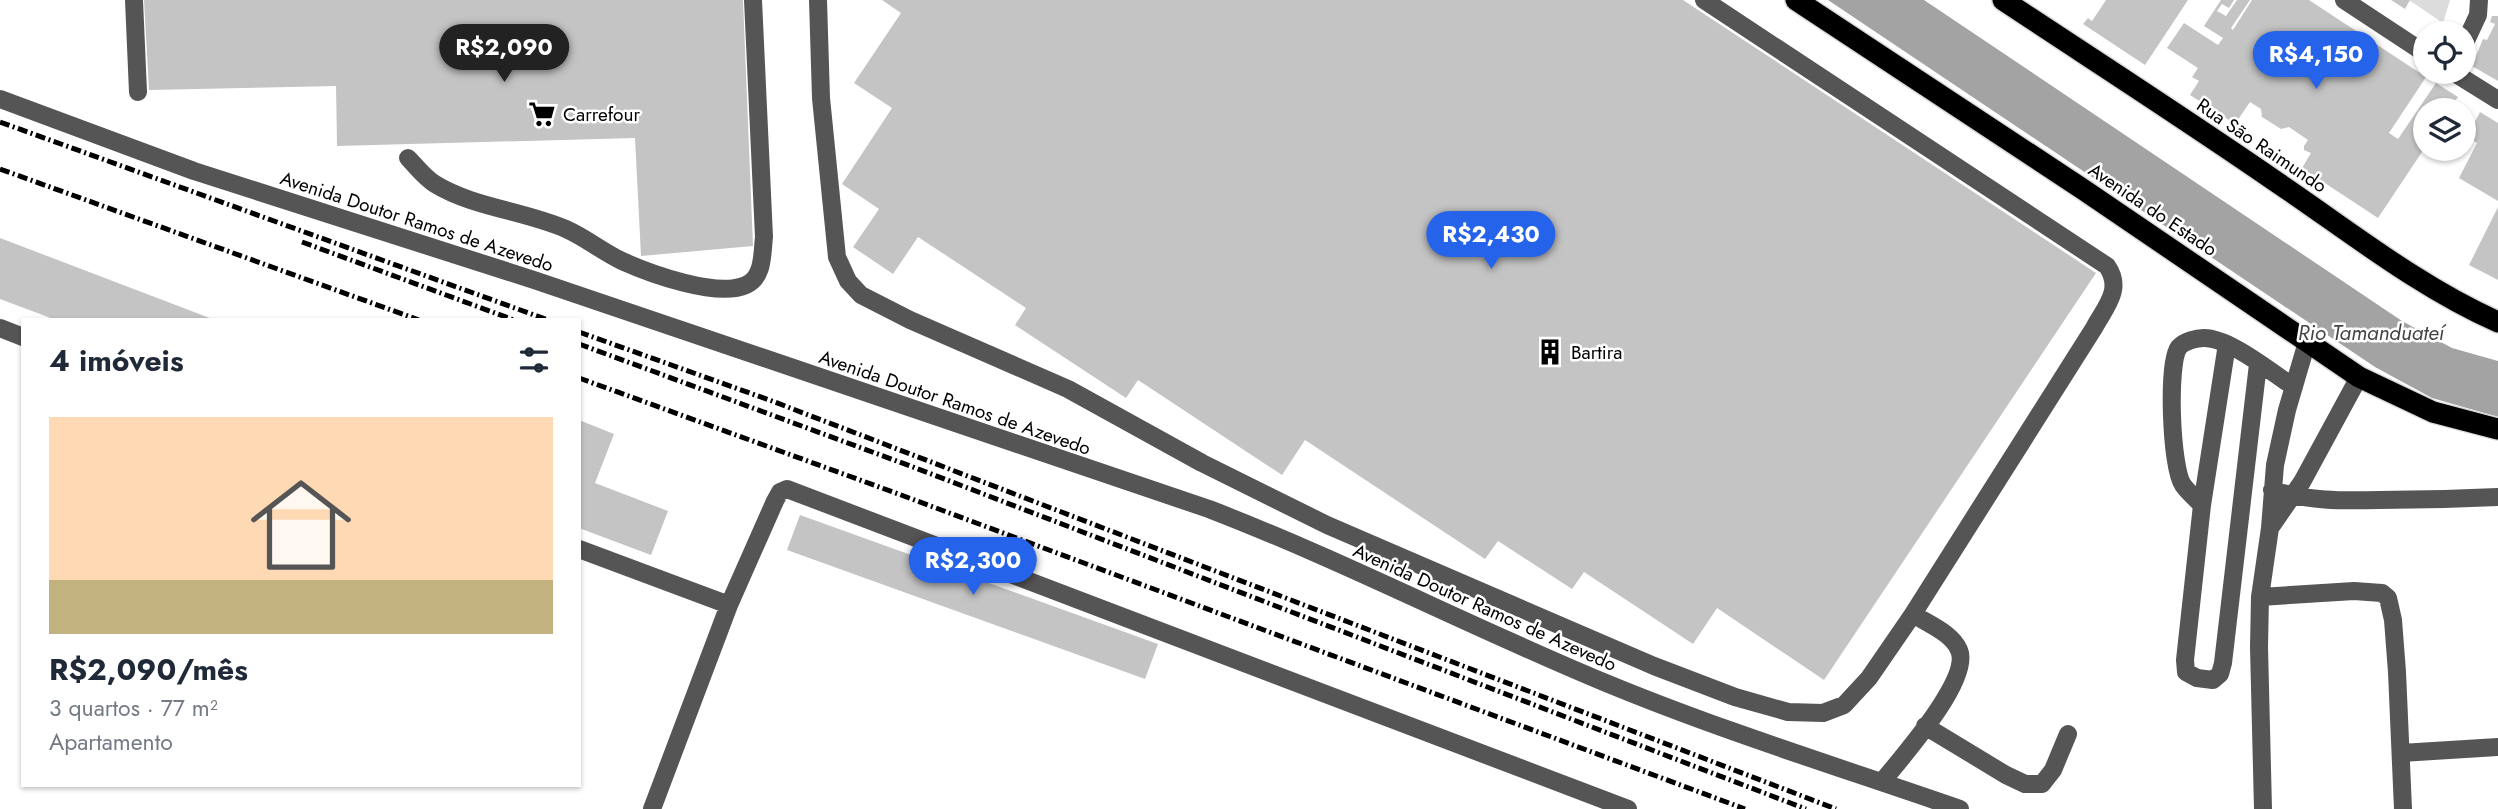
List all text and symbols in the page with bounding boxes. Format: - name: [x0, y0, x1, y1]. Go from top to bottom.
- map controls: [2413, 21, 2476, 161]
- button: locate: [2413, 21, 2476, 84]
- pin: R$2,090: [439, 24, 569, 84]
- text: R$2,090: [455, 30, 553, 64]
- pin: R$4,150: [2251, 32, 2381, 91]
- text: R$4,150: [2269, 37, 2363, 71]
- street label: Rua São Raimundo: [2191, 92, 2332, 199]
- button: layers: [2413, 98, 2476, 161]
- supermarket icon: Carrefour: [527, 99, 557, 129]
- place label: Carrefour: [563, 101, 640, 128]
- street label: Avenida do Estado: [2083, 156, 2222, 263]
- street label: Avenida Doutor Ramos de Azevedo: [277, 165, 557, 278]
- pin: R$2,430: [1426, 212, 1556, 271]
- text: R$2,430: [1442, 217, 1540, 251]
- water label: Rio Tamanduateí: [2298, 318, 2447, 348]
- building icon: Bartira: [1535, 337, 1565, 367]
- text: 4 imóveis: [49, 339, 184, 382]
- place label: Bartira: [1571, 339, 1622, 366]
- icon: filters: [515, 341, 553, 379]
- street label: Avenida Doutor Ramos de Azevedo: [815, 343, 1094, 462]
- icon: home: [238, 462, 364, 588]
- street label: Avenida Doutor Ramos de Azevedo: [1349, 537, 1621, 678]
- pin: R$2,300: [908, 538, 1038, 597]
- text: R$2,300: [925, 543, 1021, 577]
- text: R$2,090/mês: [49, 648, 248, 691]
- text: 3 quartos · 77 m²: [49, 691, 218, 725]
- text: Apartamento: [49, 725, 173, 759]

